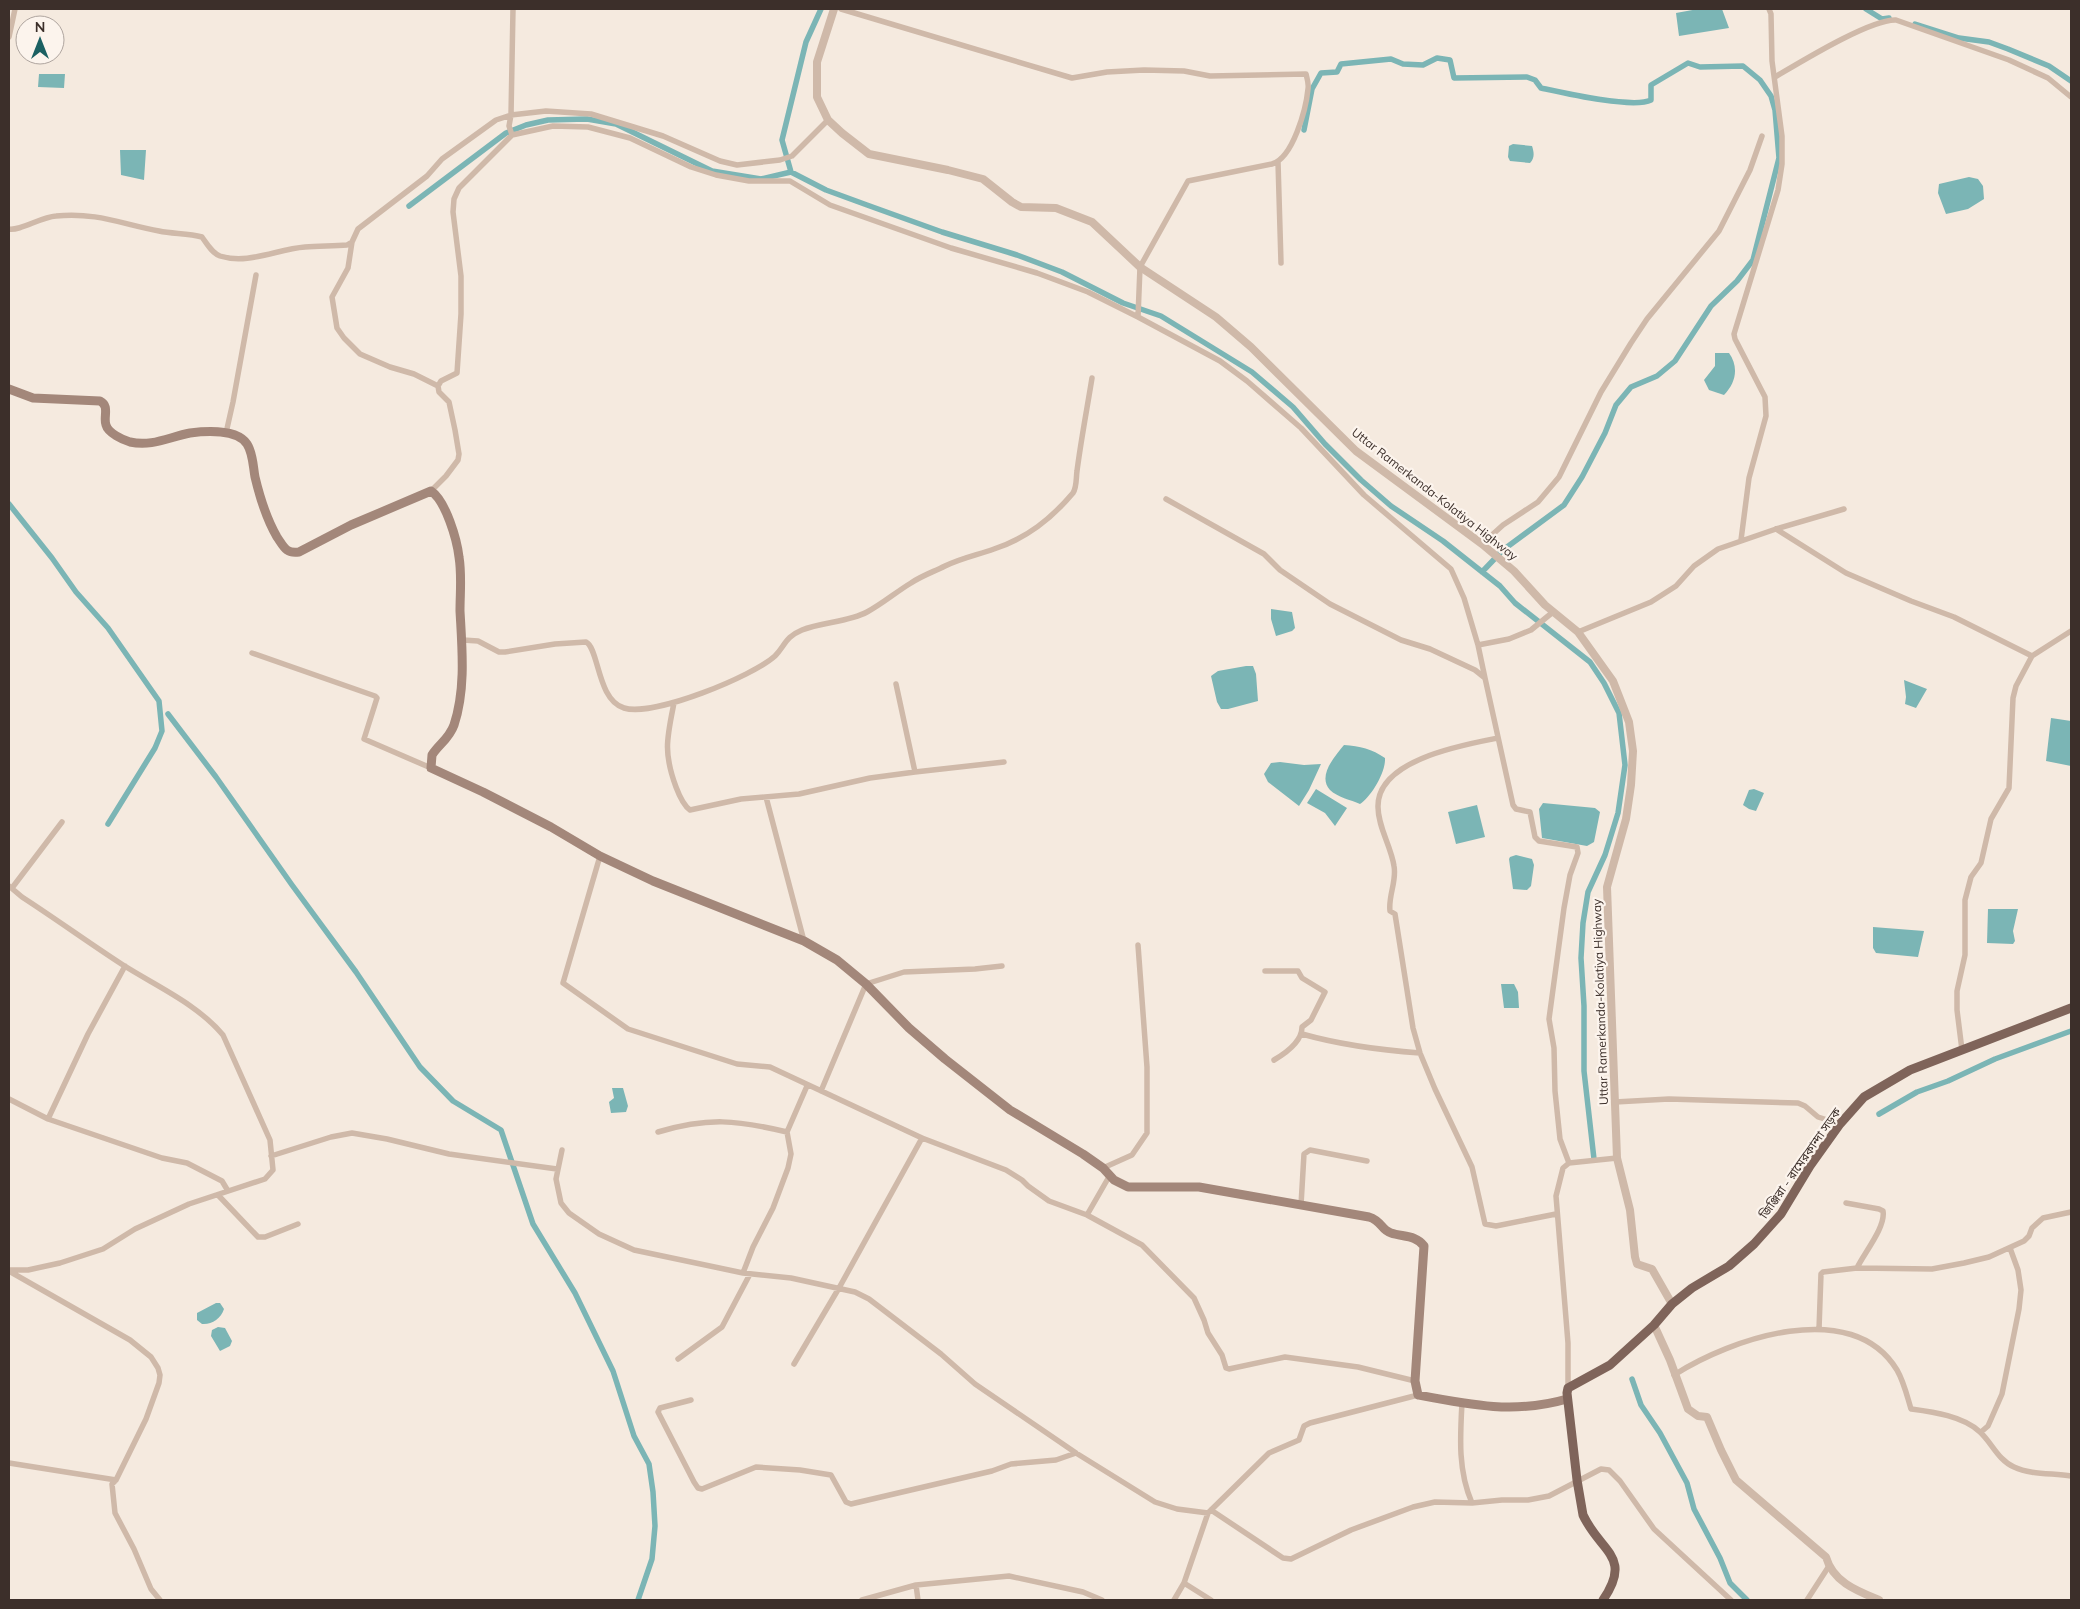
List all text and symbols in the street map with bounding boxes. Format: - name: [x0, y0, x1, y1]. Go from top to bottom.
- north arrow: [15, 15, 65, 65]
- text: N: [35, 18, 45, 36]
- street label: Uttar Ramerkanda-Kolatiya Highway: [1349, 424, 1522, 564]
- street label: Uttar Ramerkanda-Kolatiya Highway: [1589, 898, 1611, 1105]
- street label: জিঞ্জিরা - রামেরকান্দা সড়ক: [1755, 1104, 1844, 1222]

